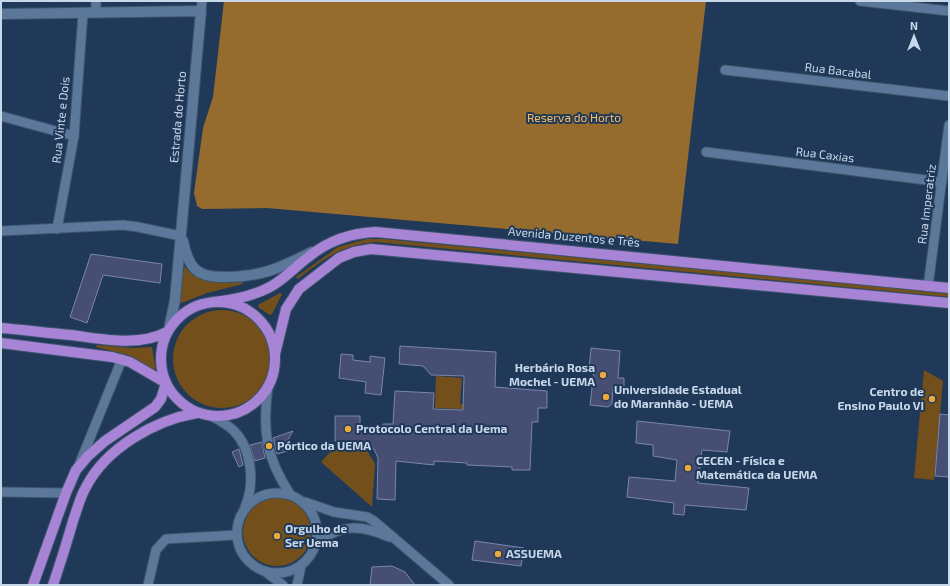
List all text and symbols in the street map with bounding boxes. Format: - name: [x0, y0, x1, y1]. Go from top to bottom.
- north arrow: [894, 16, 934, 56]
- text: N: [910, 19, 918, 32]
- street label: Rua Bacabal: [804, 59, 873, 81]
- street label: Estrada do Horto: [166, 70, 188, 164]
- street label: Rua Vinte e Dois: [48, 76, 72, 164]
- park label: Reserva do Horto: [527, 110, 621, 124]
- street label: Rua Caxias: [795, 143, 855, 165]
- street label: Rua Imperatriz: [914, 163, 938, 245]
- street label: Avenida Duzentos e Três: [508, 223, 641, 249]
- place label: Herbário Rosa Mochel - UEMA: [509, 360, 595, 388]
- marker: Herbário Rosa Mochel - UEMA: [598, 370, 608, 380]
- place label: Universidade Estadual do Maranhão - UEMA: [614, 382, 742, 410]
- place label: Centro de Ensino Paulo VI: [837, 384, 924, 412]
- marker: Universidade Estadual do Maranhão - UEMA: [601, 392, 611, 402]
- marker: Centro de Ensino Paulo VI: [927, 394, 937, 404]
- place label: Protocolo Central da Uema: [356, 421, 508, 435]
- marker: Protocolo Central da Uema: [343, 424, 353, 434]
- place label: Pórtico da UEMA: [277, 438, 371, 452]
- marker: Pórtico da UEMA: [264, 441, 274, 451]
- place label: CECEN - Física e Matemática da UEMA: [696, 453, 817, 481]
- marker: CECEN - Física e Matemática da UEMA: [683, 463, 693, 473]
- place label: Orgulho de Ser Uema: [285, 521, 347, 549]
- marker: Orgulho de Ser Uema: [272, 531, 282, 541]
- place label: ASSUEMA: [506, 546, 562, 560]
- marker: ASSUEMA: [493, 549, 503, 559]

